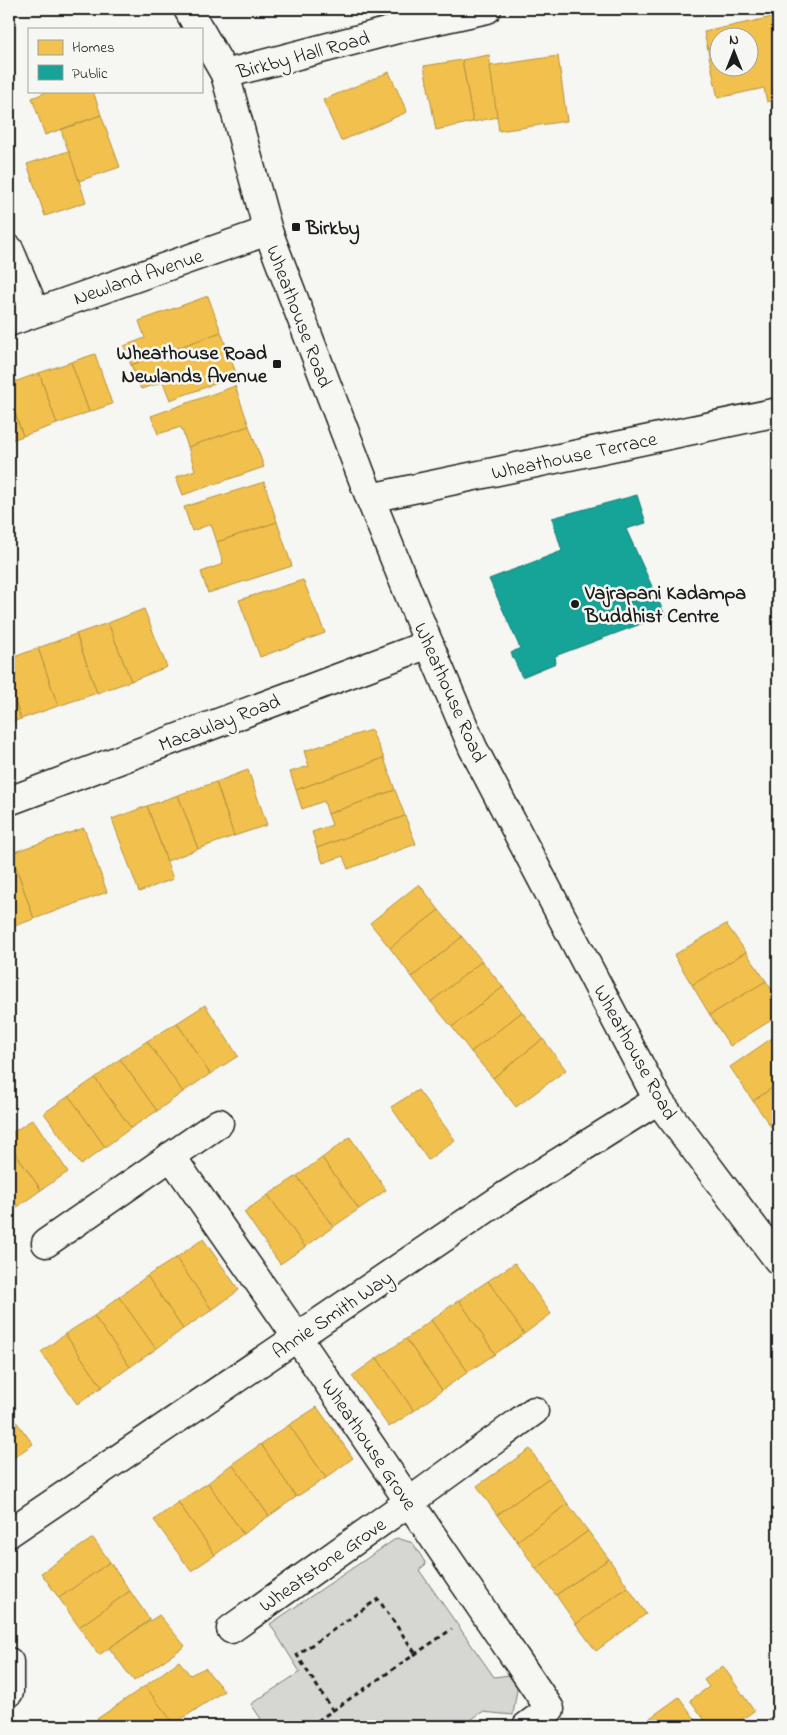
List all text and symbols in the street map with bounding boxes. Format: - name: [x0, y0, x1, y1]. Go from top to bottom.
- street label: Birkby Hall Road: [233, 25, 373, 88]
- legend: [28, 28, 202, 92]
- north arrow: [710, 28, 760, 78]
- text: N: [729, 30, 739, 51]
- text: Homes: [72, 37, 115, 59]
- text: Public: [72, 63, 108, 85]
- place label: Birkby: [305, 215, 360, 245]
- marker: Birkby: [290, 221, 302, 233]
- street label: Wheathouse Road: [257, 241, 338, 392]
- street label: Newland Avenue: [70, 243, 208, 314]
- place label: Wheathouse Road Newlands Avenue: [117, 340, 268, 392]
- marker: Wheathouse Road Newlands Avenue: [271, 358, 283, 370]
- street label: Wheathouse Terrace: [489, 426, 660, 489]
- place label: Vajrapani Kadampa Buddhist Centre: [584, 580, 746, 632]
- marker: Vajrapani Kadampa Buddhist Centre: [569, 598, 581, 610]
- street label: Wheathouse Road: [405, 618, 493, 768]
- street label: Macaulay Road: [155, 688, 285, 761]
- street label: Wheathouse Road: [585, 980, 683, 1126]
- street label: Annie Smith Way: [267, 1265, 400, 1367]
- street label: Wheathouse Grove: [313, 1374, 423, 1517]
- street label: Wheatstone Grove: [254, 1511, 393, 1621]

